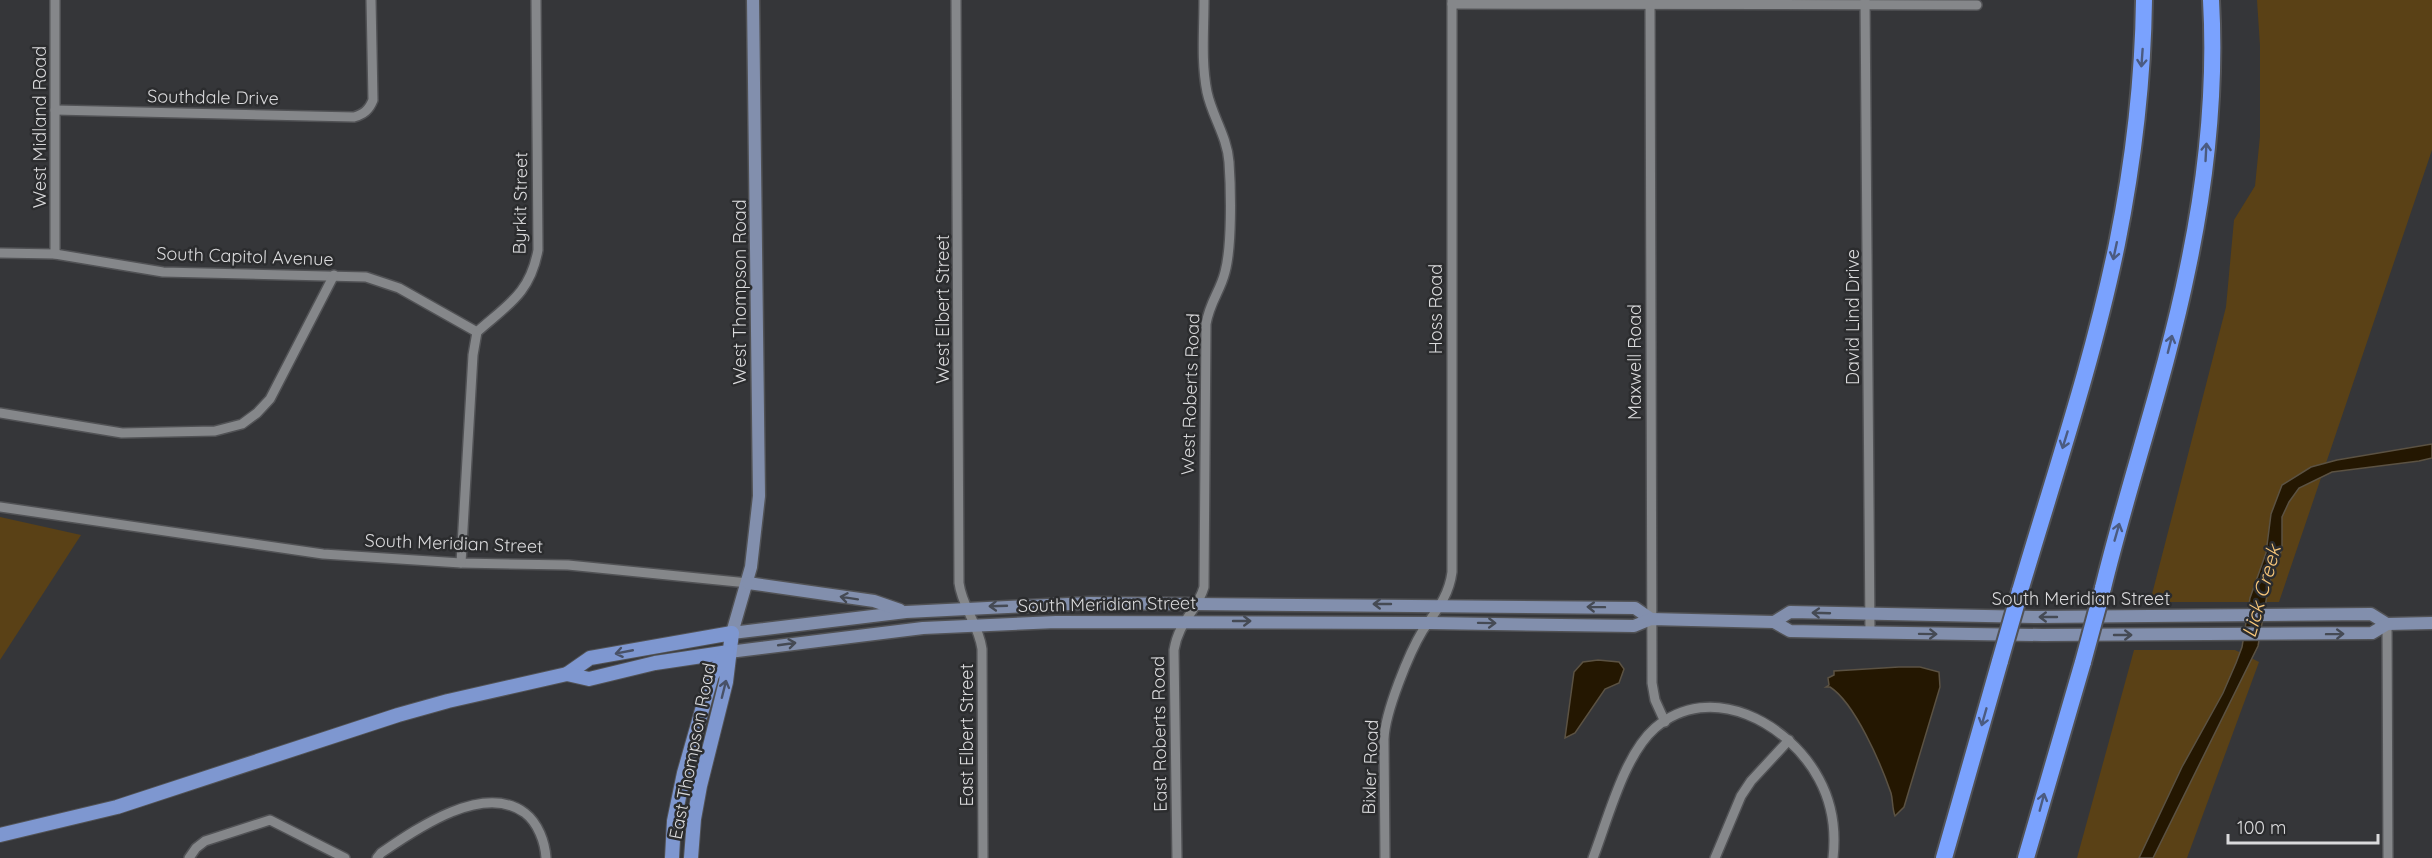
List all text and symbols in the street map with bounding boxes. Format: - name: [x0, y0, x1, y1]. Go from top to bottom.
- street label: West Midland Road: [28, 46, 51, 208]
- one-way arrow: [2136, 48, 2147, 68]
- street label: Southdale Drive: [147, 84, 279, 110]
- one-way arrow: [2201, 143, 2212, 163]
- street label: Byrkit Street: [508, 152, 532, 254]
- street label: West Thompson Road: [728, 199, 751, 385]
- street label: West Elbert Street: [931, 234, 954, 384]
- street label: South Capitol Avenue: [156, 241, 334, 271]
- one-way arrow: [2109, 242, 2121, 261]
- street label: David Lind Drive: [1841, 249, 1864, 385]
- street label: Hoss Road: [1424, 264, 1447, 354]
- street label: Maxwell Road: [1623, 304, 1646, 420]
- street label: West Roberts Road: [1176, 313, 1204, 475]
- one-way arrow: [2164, 335, 2176, 354]
- one-way arrow: [2059, 430, 2070, 449]
- one-way arrow: [2112, 522, 2124, 541]
- street label: South Meridian Street: [364, 528, 544, 558]
- water label: Lick Creek: [2236, 540, 2287, 640]
- street label: South Meridian Street: [1992, 587, 2170, 610]
- street label: South Meridian Street: [1018, 591, 1196, 617]
- one-way arrow: [840, 592, 860, 603]
- one-way arrow: [1373, 598, 1393, 610]
- one-way arrow: [989, 601, 1009, 612]
- one-way arrow: [1586, 601, 1606, 613]
- one-way arrow: [1811, 607, 1831, 619]
- one-way arrow: [2038, 611, 2058, 622]
- one-way arrow: [1232, 615, 1252, 627]
- one-way arrow: [1477, 617, 1497, 629]
- one-way arrow: [1918, 628, 1938, 640]
- one-way arrow: [2324, 628, 2344, 640]
- one-way arrow: [2113, 629, 2133, 641]
- one-way arrow: [776, 638, 796, 649]
- one-way arrow: [614, 647, 634, 658]
- street label: East Roberts Road: [1146, 656, 1172, 812]
- street label: East Thompson Road: [664, 661, 720, 841]
- street label: East Elbert Street: [955, 663, 978, 807]
- one-way arrow: [719, 680, 731, 699]
- one-way arrow: [1978, 707, 1989, 726]
- street label: Bixler Road: [1357, 719, 1383, 815]
- one-way arrow: [2037, 792, 2048, 811]
- scale bar: [2228, 807, 2378, 845]
- text: 100 m: [2237, 816, 2286, 839]

